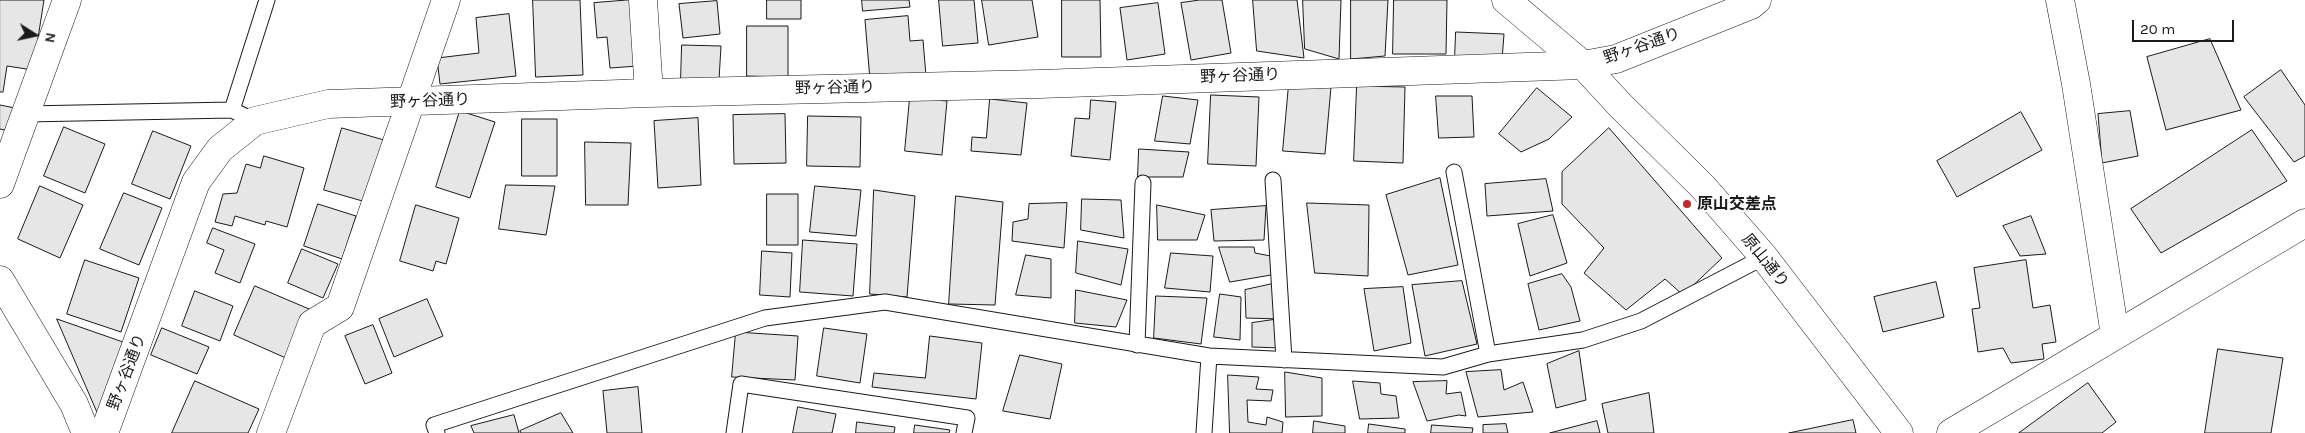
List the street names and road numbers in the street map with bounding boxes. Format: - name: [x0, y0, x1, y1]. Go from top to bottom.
- street label: 野ヶ谷通り: [1601, 24, 1683, 68]
- street label: 野ヶ谷通り: [1200, 65, 1280, 87]
- street label: 野ヶ谷通り: [795, 78, 875, 98]
- street label: 野ヶ谷通り: [390, 90, 470, 112]
- street label: 原山通り: [1737, 230, 1793, 292]
- street label: 野ヶ谷通り: [104, 331, 150, 413]

